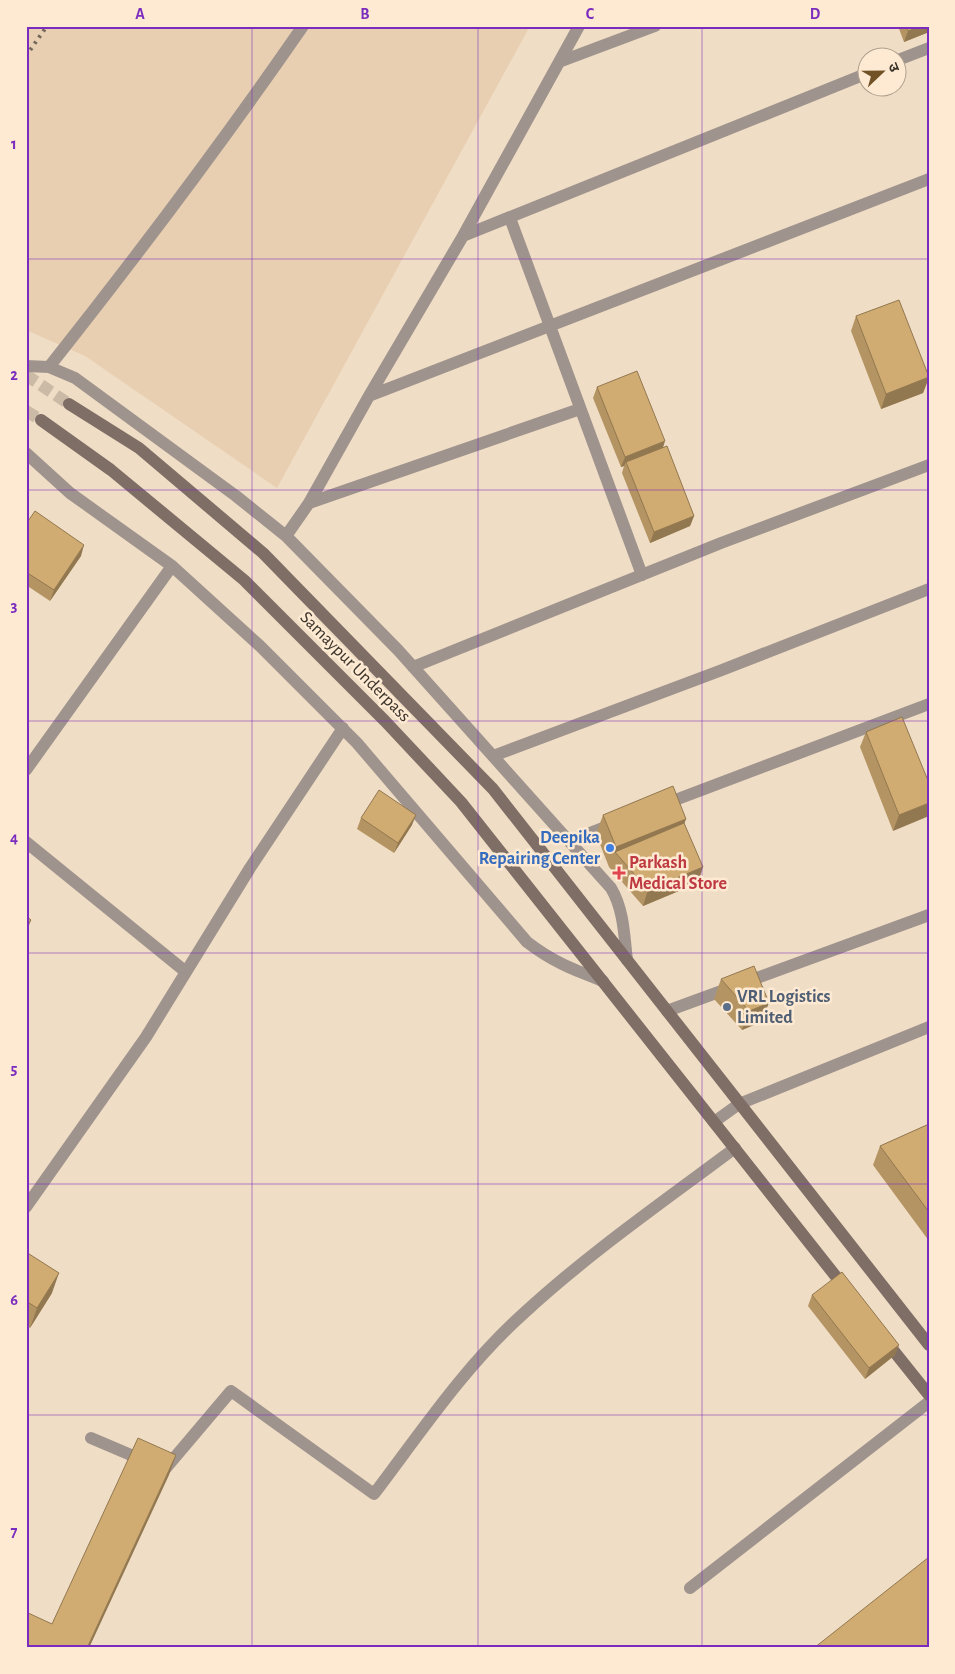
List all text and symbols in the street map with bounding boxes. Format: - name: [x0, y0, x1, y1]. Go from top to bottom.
- text: A: [135, 6, 145, 22]
- text: B: [360, 6, 370, 22]
- text: C: [586, 6, 595, 22]
- text: D: [810, 6, 821, 22]
- north arrow: [858, 48, 908, 98]
- text: उ: [885, 61, 901, 75]
- text: 1: [11, 136, 17, 152]
- text: 2: [10, 367, 18, 383]
- text: 3: [11, 598, 18, 614]
- street label: Samaypur Underpass: [296, 608, 414, 726]
- place label: Deepika Repairing Center: [479, 829, 601, 868]
- text: 4: [10, 830, 18, 846]
- marker: Deepika Repairing Center: [604, 842, 616, 854]
- place label: Parkash Medical Store: [629, 854, 727, 893]
- marker: Parkash Medical Store: [613, 867, 625, 879]
- place label: VRL Logistics Limited: [737, 988, 831, 1027]
- marker: VRL Logistics Limited: [721, 1001, 733, 1013]
- text: 5: [11, 1061, 18, 1077]
- text: 6: [10, 1292, 18, 1308]
- text: 7: [11, 1524, 18, 1540]

